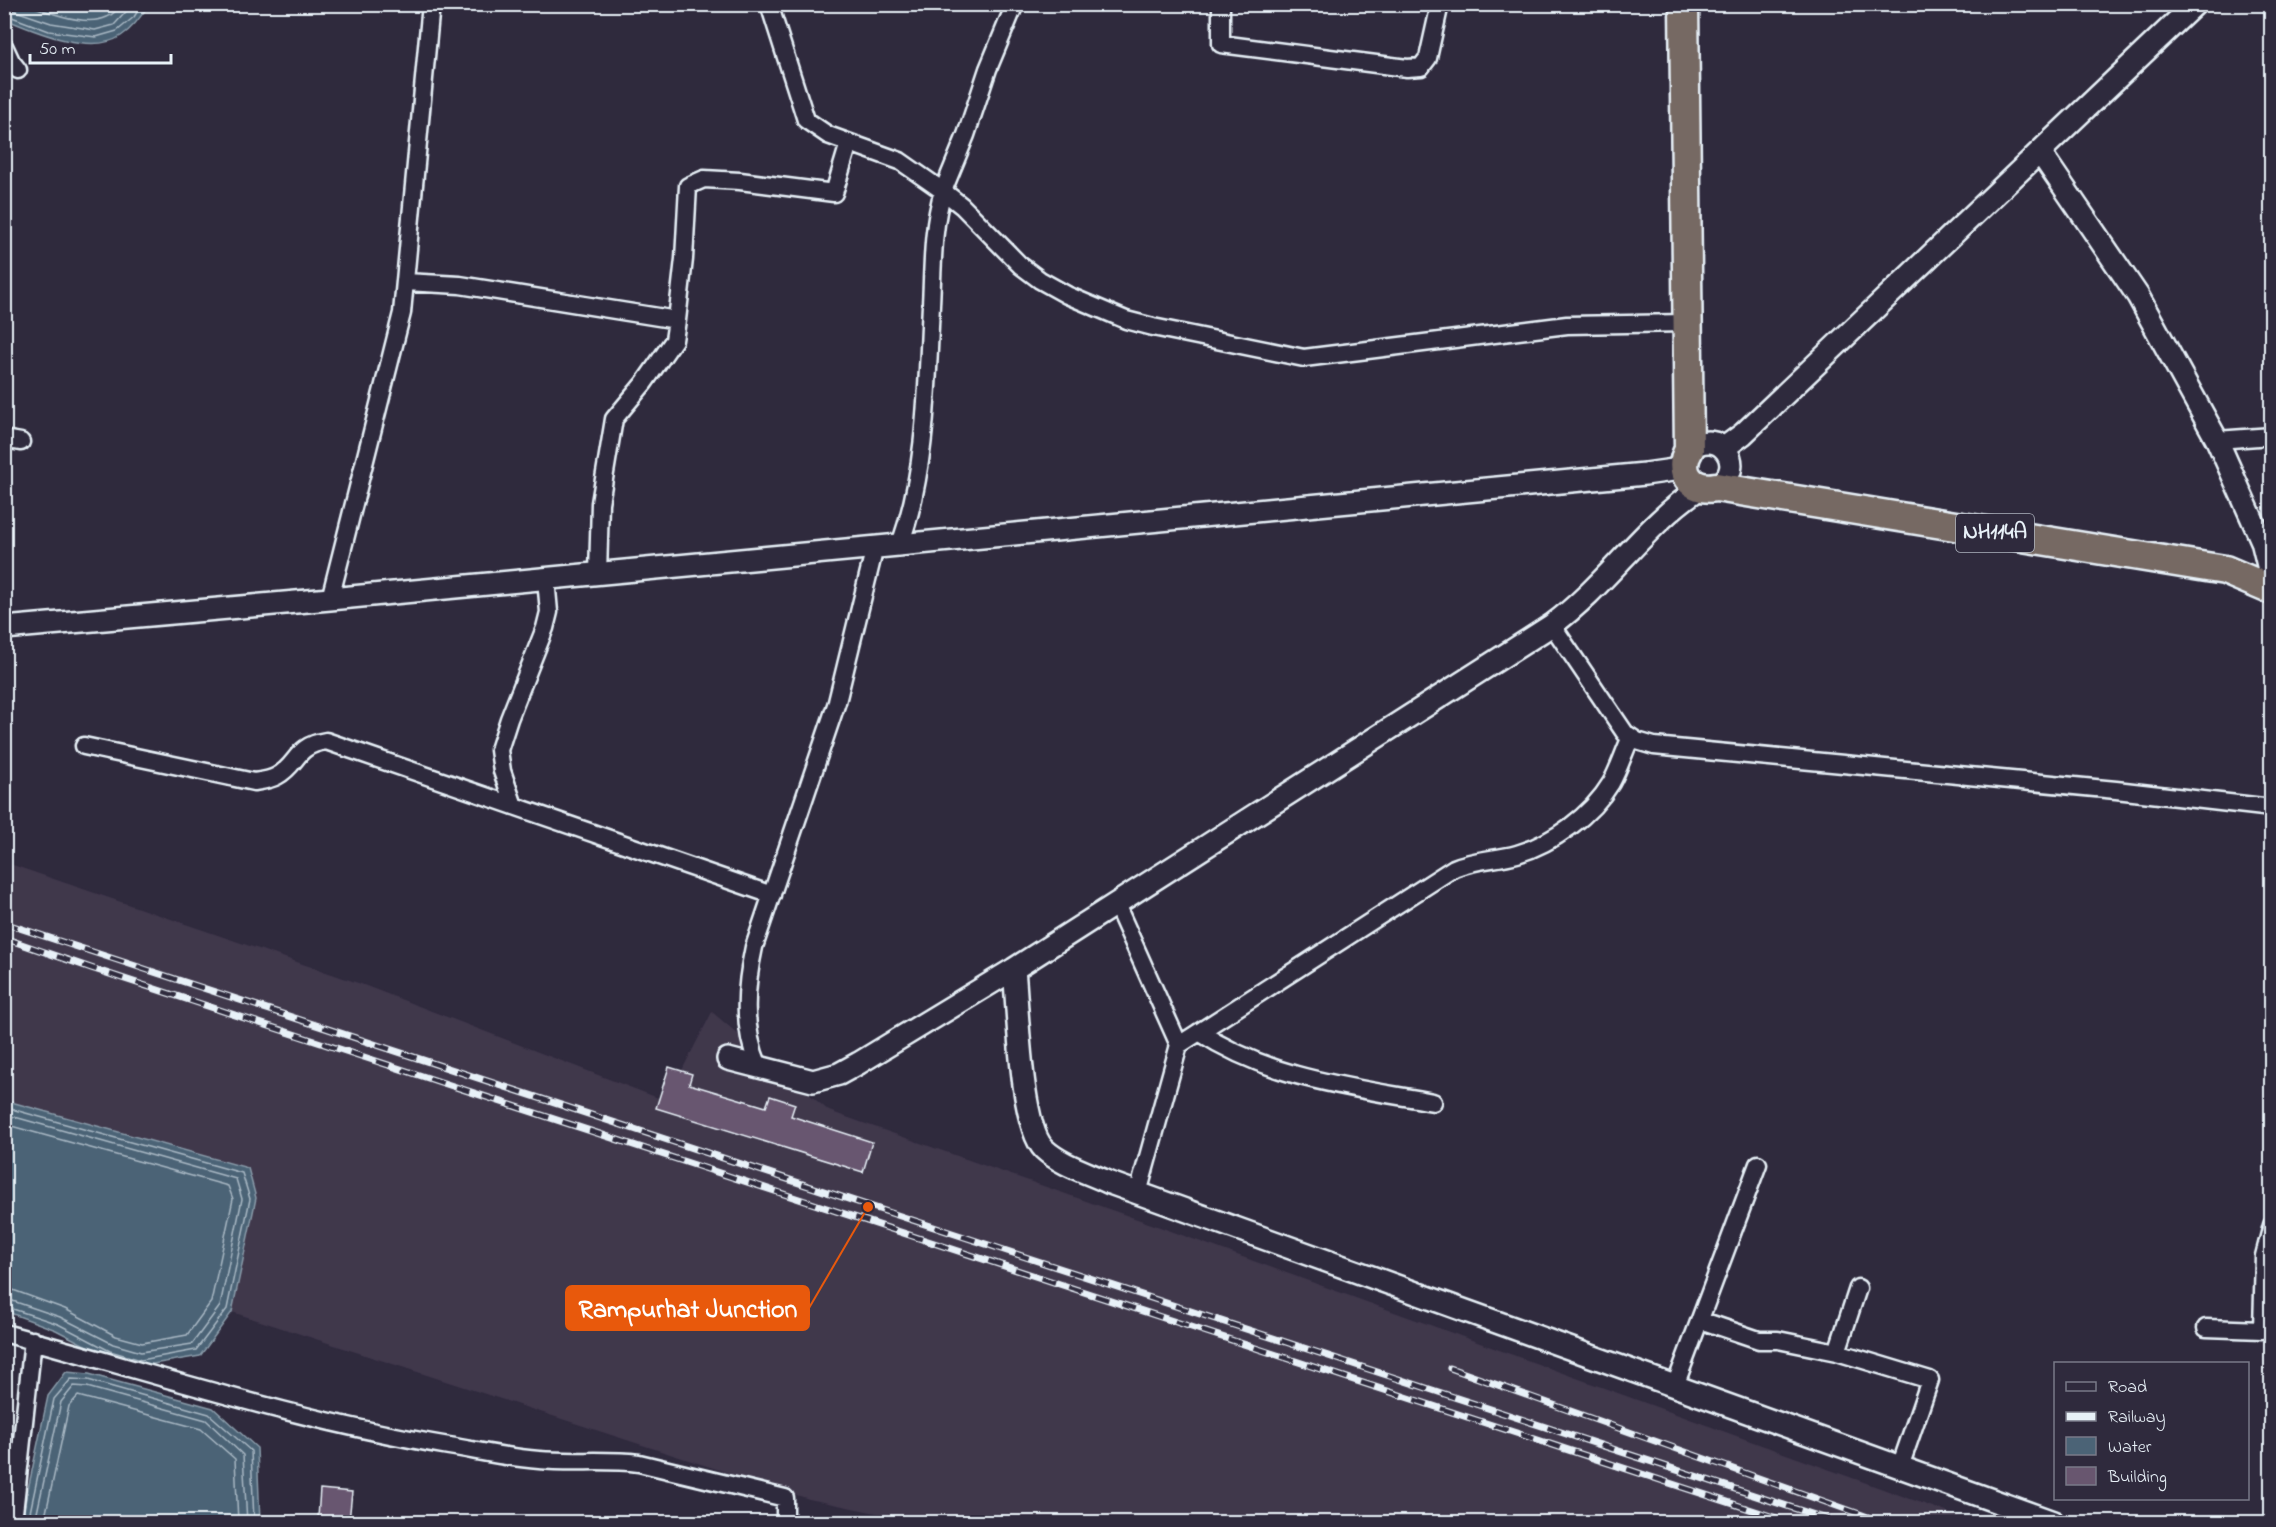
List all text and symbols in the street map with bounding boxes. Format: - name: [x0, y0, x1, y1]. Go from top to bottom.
- scale bar: [30, 27, 171, 65]
- text: 50 m: [39, 37, 76, 63]
- road number: NH114A: [1956, 514, 2034, 552]
- callout: Rampurhat Junction: [566, 1286, 809, 1330]
- text: Rampurhat Junction: [579, 1292, 798, 1330]
- legend: [2054, 1362, 2249, 1500]
- text: Road: [2108, 1375, 2147, 1401]
- text: Railway: [2108, 1405, 2165, 1431]
- text: Water: [2108, 1435, 2152, 1461]
- text: Building: [2107, 1465, 2167, 1492]

